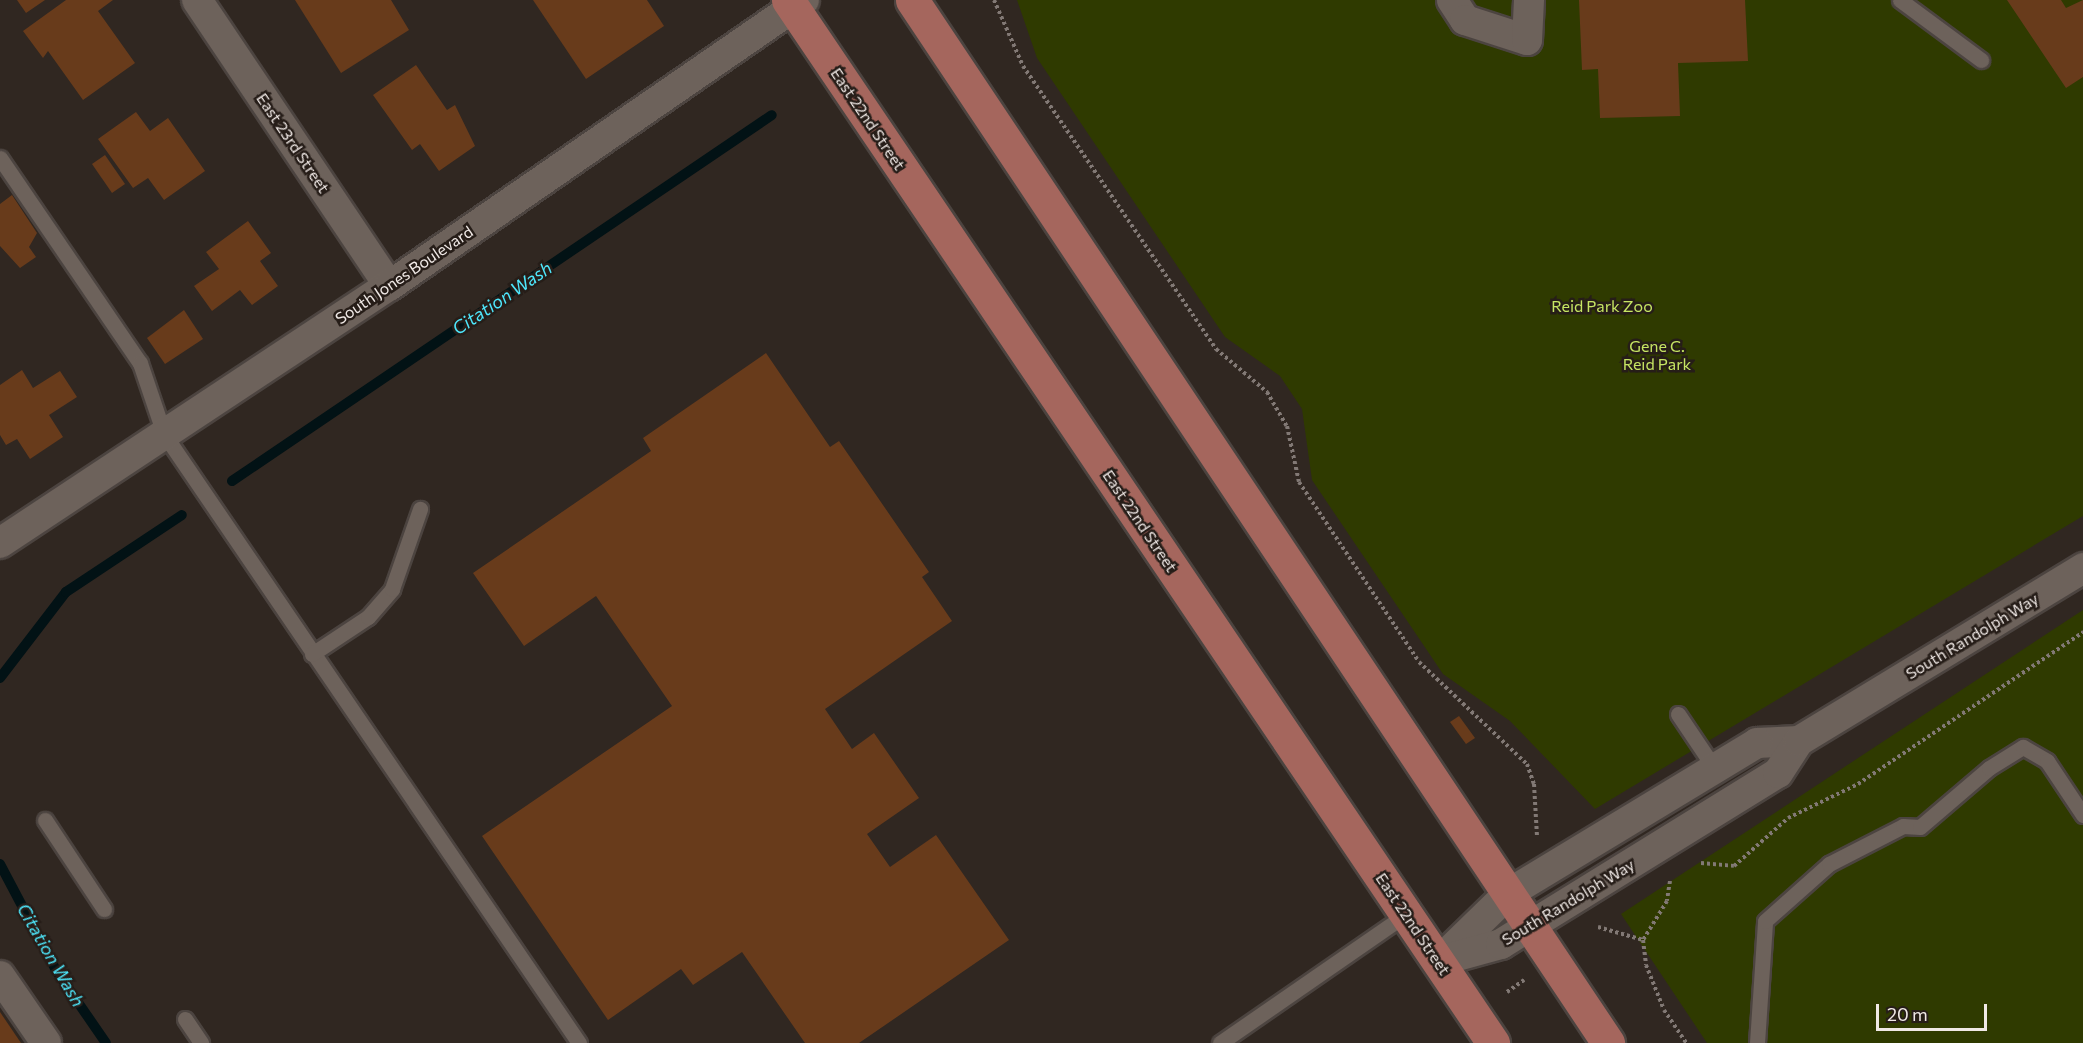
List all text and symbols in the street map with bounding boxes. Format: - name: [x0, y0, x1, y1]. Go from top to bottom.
- street label: East 22nd Street: [827, 64, 909, 174]
- street label: East 23rd Street: [253, 89, 333, 197]
- street label: South Jones Boulevard: [332, 222, 476, 328]
- water label: Citation Wash: [448, 257, 556, 339]
- park label: Reid Park Zoo: [1551, 296, 1653, 316]
- park label: Gene C. Reid Park: [1623, 336, 1691, 374]
- street label: East 22nd Street: [1099, 466, 1181, 576]
- street label: South Randolph Way: [1902, 589, 2042, 683]
- street label: South Randolph Way: [1498, 855, 1638, 949]
- street label: East 22nd Street: [1372, 869, 1454, 979]
- water label: Citation Wash: [13, 900, 89, 1010]
- scale bar: [1879, 992, 1990, 1030]
- text: 20 m: [1887, 1003, 1928, 1025]

